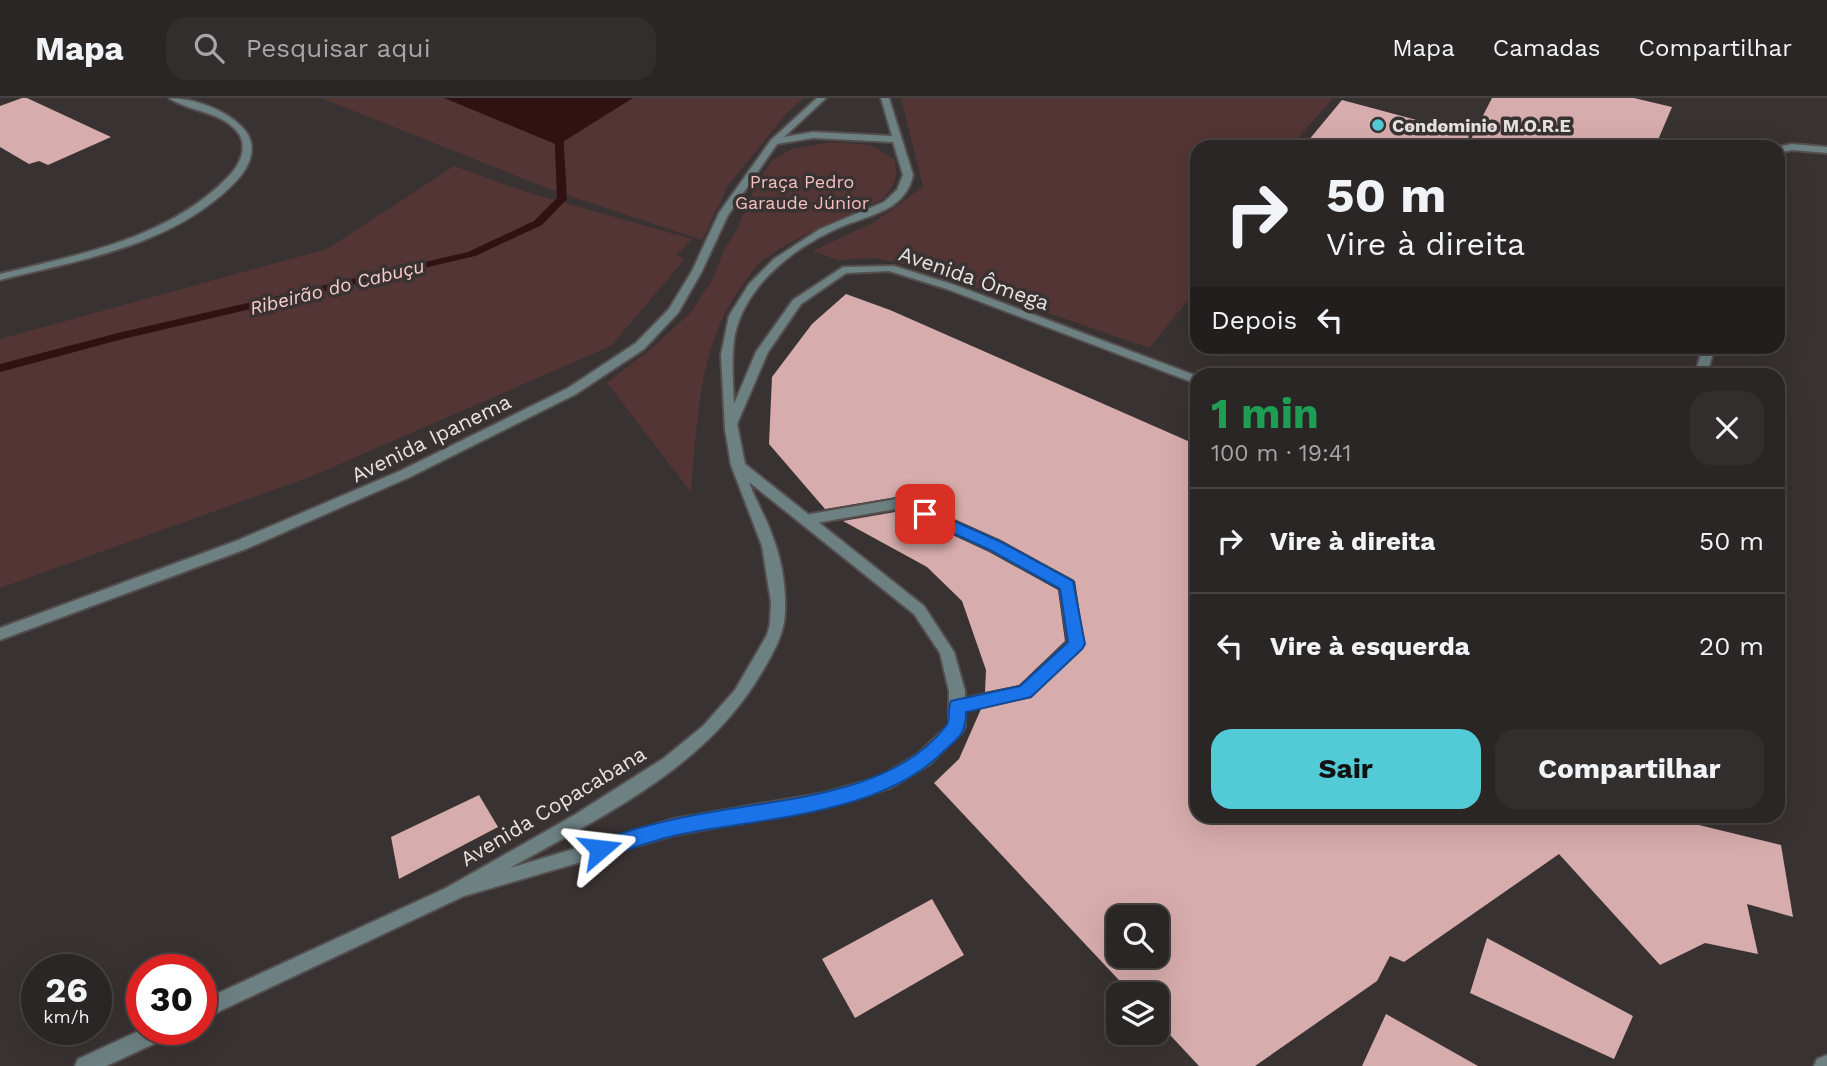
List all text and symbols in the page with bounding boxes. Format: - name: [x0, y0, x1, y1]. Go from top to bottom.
- search box: [166, 17, 656, 80]
- text: Mapa: [35, 29, 124, 68]
- icon: search: [190, 29, 228, 67]
- text: Pesquisar aqui: [246, 33, 431, 63]
- text: Mapa: [1392, 34, 1455, 62]
- text: Camadas: [1493, 34, 1601, 62]
- text: Compartilhar: [1639, 34, 1792, 62]
- place label: Condominio M.O.R.E: [1392, 115, 1571, 136]
- marker: Condominio M.O.R.E: [1370, 117, 1386, 133]
- text: 50 m: [1326, 166, 1446, 224]
- icon: right: [1211, 168, 1302, 259]
- park label: Praça Pedro Garaude Júnior: [735, 171, 869, 213]
- text: Vire à direita: [1326, 225, 1525, 263]
- street label: Avenida Ômega: [896, 241, 1053, 315]
- water label: Ribeirão do Cabuçu: [247, 254, 427, 320]
- icon: left: [1311, 301, 1349, 339]
- text: Depois: [1211, 305, 1297, 335]
- street label: Avenida Ipanema: [347, 388, 515, 488]
- text: 1 min: [1211, 389, 1319, 438]
- button: close: [1690, 391, 1764, 465]
- text: 100 m · 19:41: [1211, 440, 1351, 467]
- pin: [895, 484, 955, 544]
- icon: arrive: [906, 495, 944, 533]
- icon: right: [1211, 522, 1249, 560]
- text: Vire à direita: [1270, 526, 1435, 556]
- text: 50 m: [1699, 526, 1764, 556]
- icon: left: [1211, 627, 1249, 665]
- text: Vire à esquerda: [1270, 631, 1470, 661]
- text: 20 m: [1699, 631, 1764, 661]
- button: Sair: [1211, 729, 1481, 809]
- button: Compartilhar: [1495, 729, 1764, 809]
- street label: Avenida Copacabana: [456, 741, 650, 871]
- position arrow: [563, 812, 637, 886]
- map controls: [1106, 905, 1169, 1045]
- button: search: [1106, 905, 1169, 968]
- speed limit sign: 30: [126, 954, 217, 1045]
- text: 26: [45, 969, 88, 1011]
- button: layers: [1106, 982, 1169, 1045]
- text: km/h: [43, 1006, 90, 1027]

